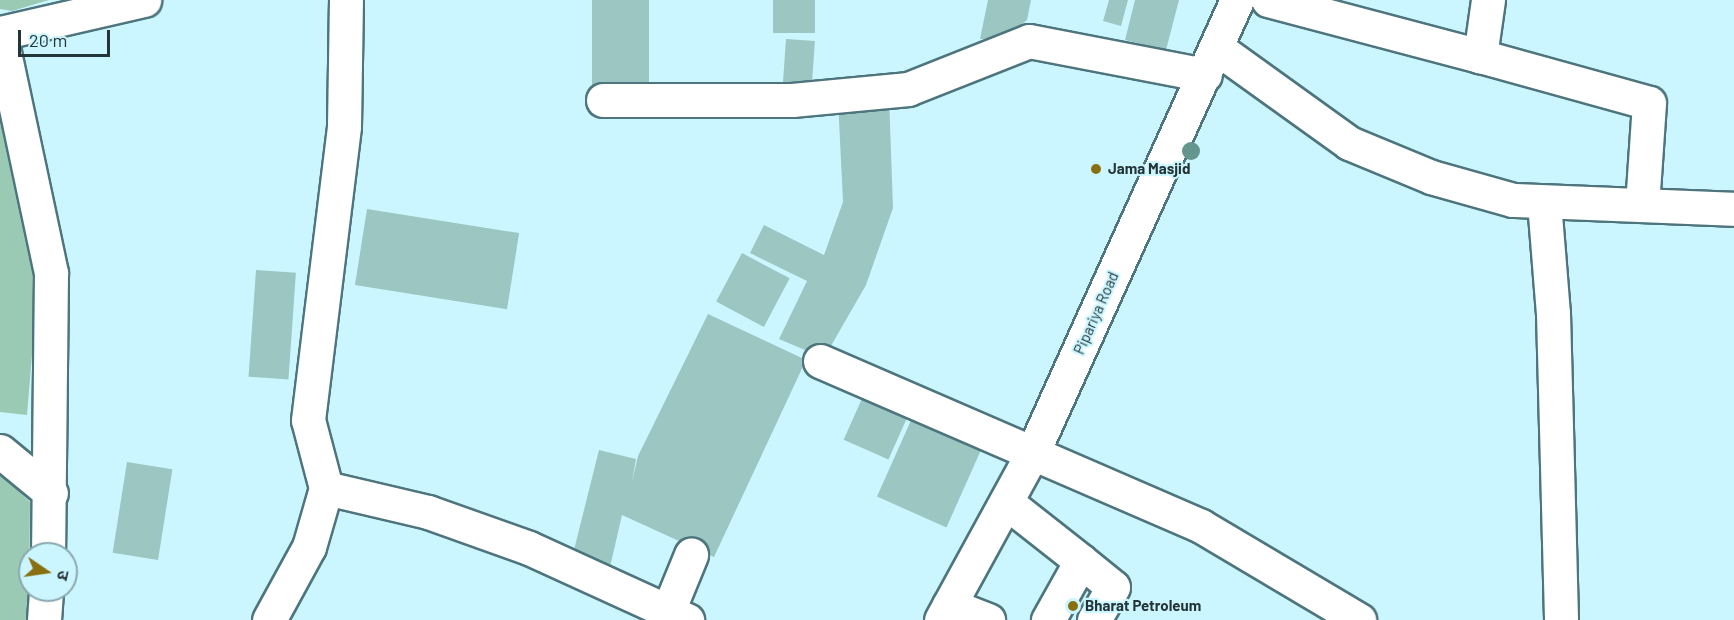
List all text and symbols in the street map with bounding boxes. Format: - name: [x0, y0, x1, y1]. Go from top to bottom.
- scale bar: [21, 18, 112, 56]
- text: 20 m: [29, 29, 67, 51]
- place label: Jama Masjid: [1108, 160, 1190, 178]
- marker: Jama Masjid: [1089, 162, 1103, 176]
- street label: Pipariya Road: [1070, 269, 1122, 357]
- north arrow: [18, 542, 78, 602]
- text: उ: [54, 569, 74, 582]
- place label: Bharat Petroleum: [1085, 597, 1201, 615]
- marker: Bharat Petroleum: [1066, 599, 1080, 613]

